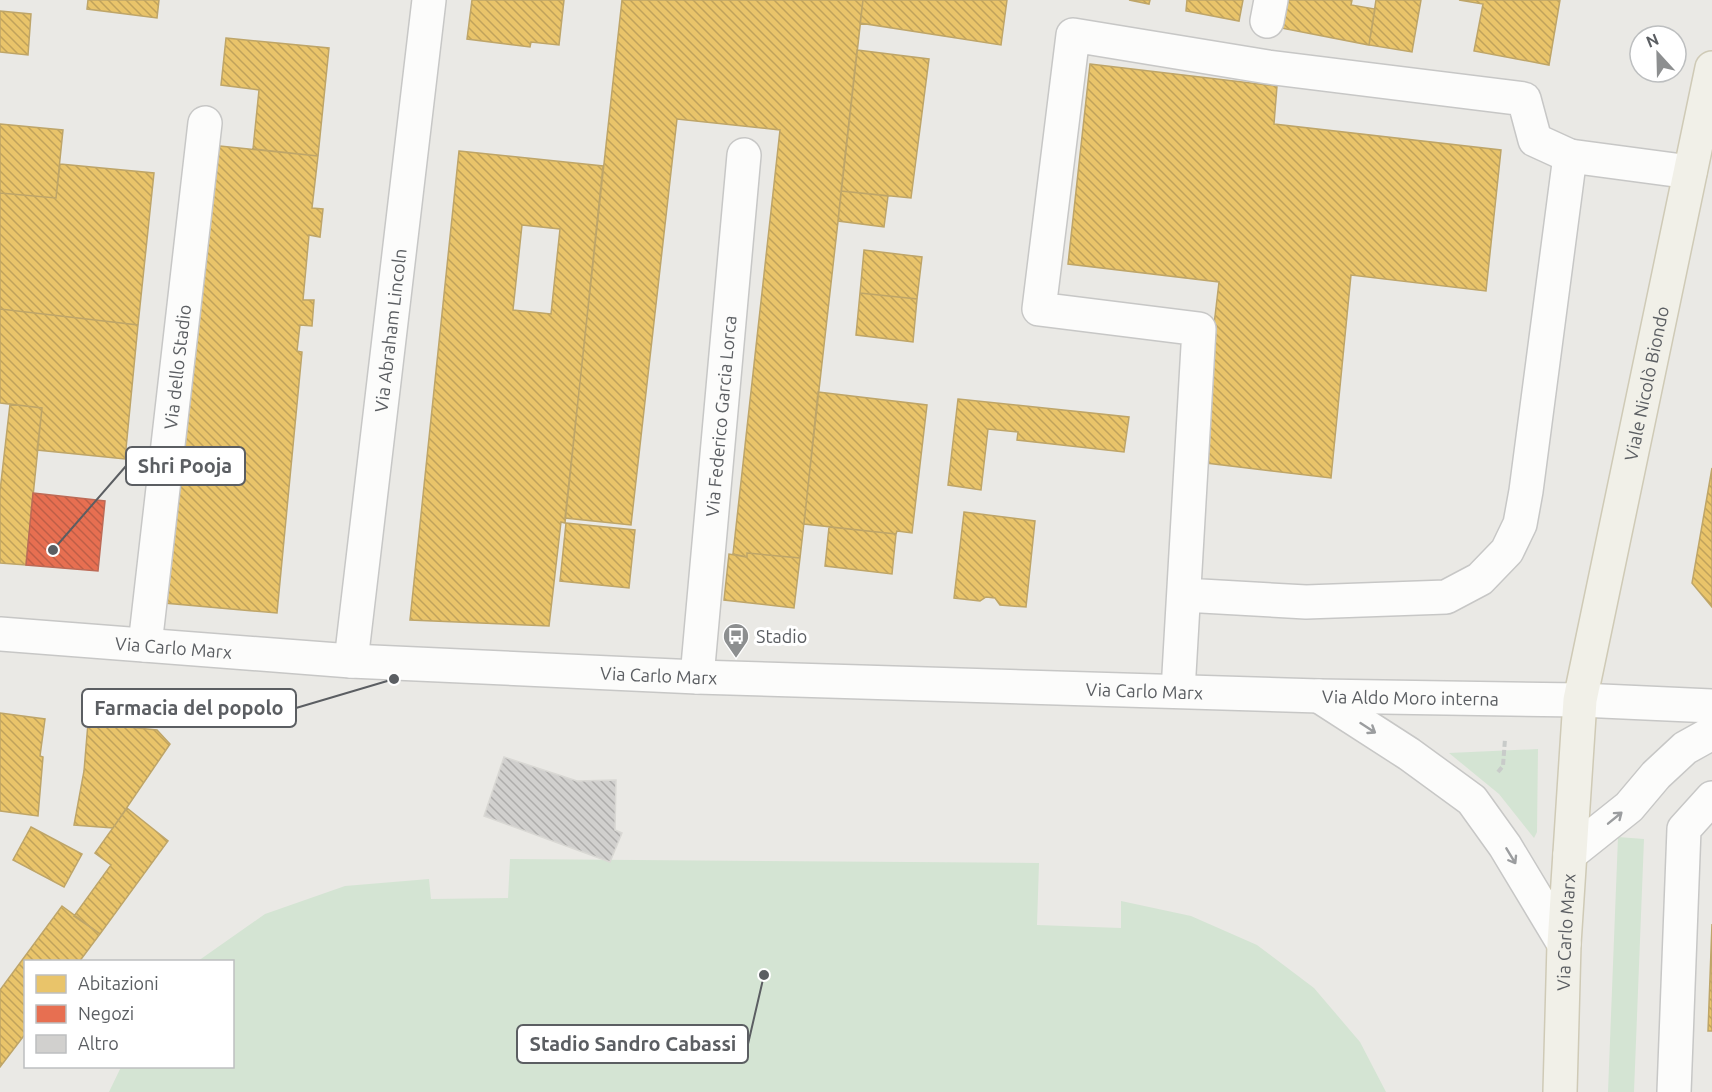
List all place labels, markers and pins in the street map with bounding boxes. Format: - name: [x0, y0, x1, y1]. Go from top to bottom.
- callout: Shri Pooja: [126, 447, 245, 485]
- bus stop icon: Stadio: [721, 621, 751, 659]
- place label: Stadio: [756, 626, 807, 646]
- callout: Farmacia del popolo: [82, 689, 296, 727]
- callout: Stadio Sandro Cabassi: [517, 1025, 748, 1063]

